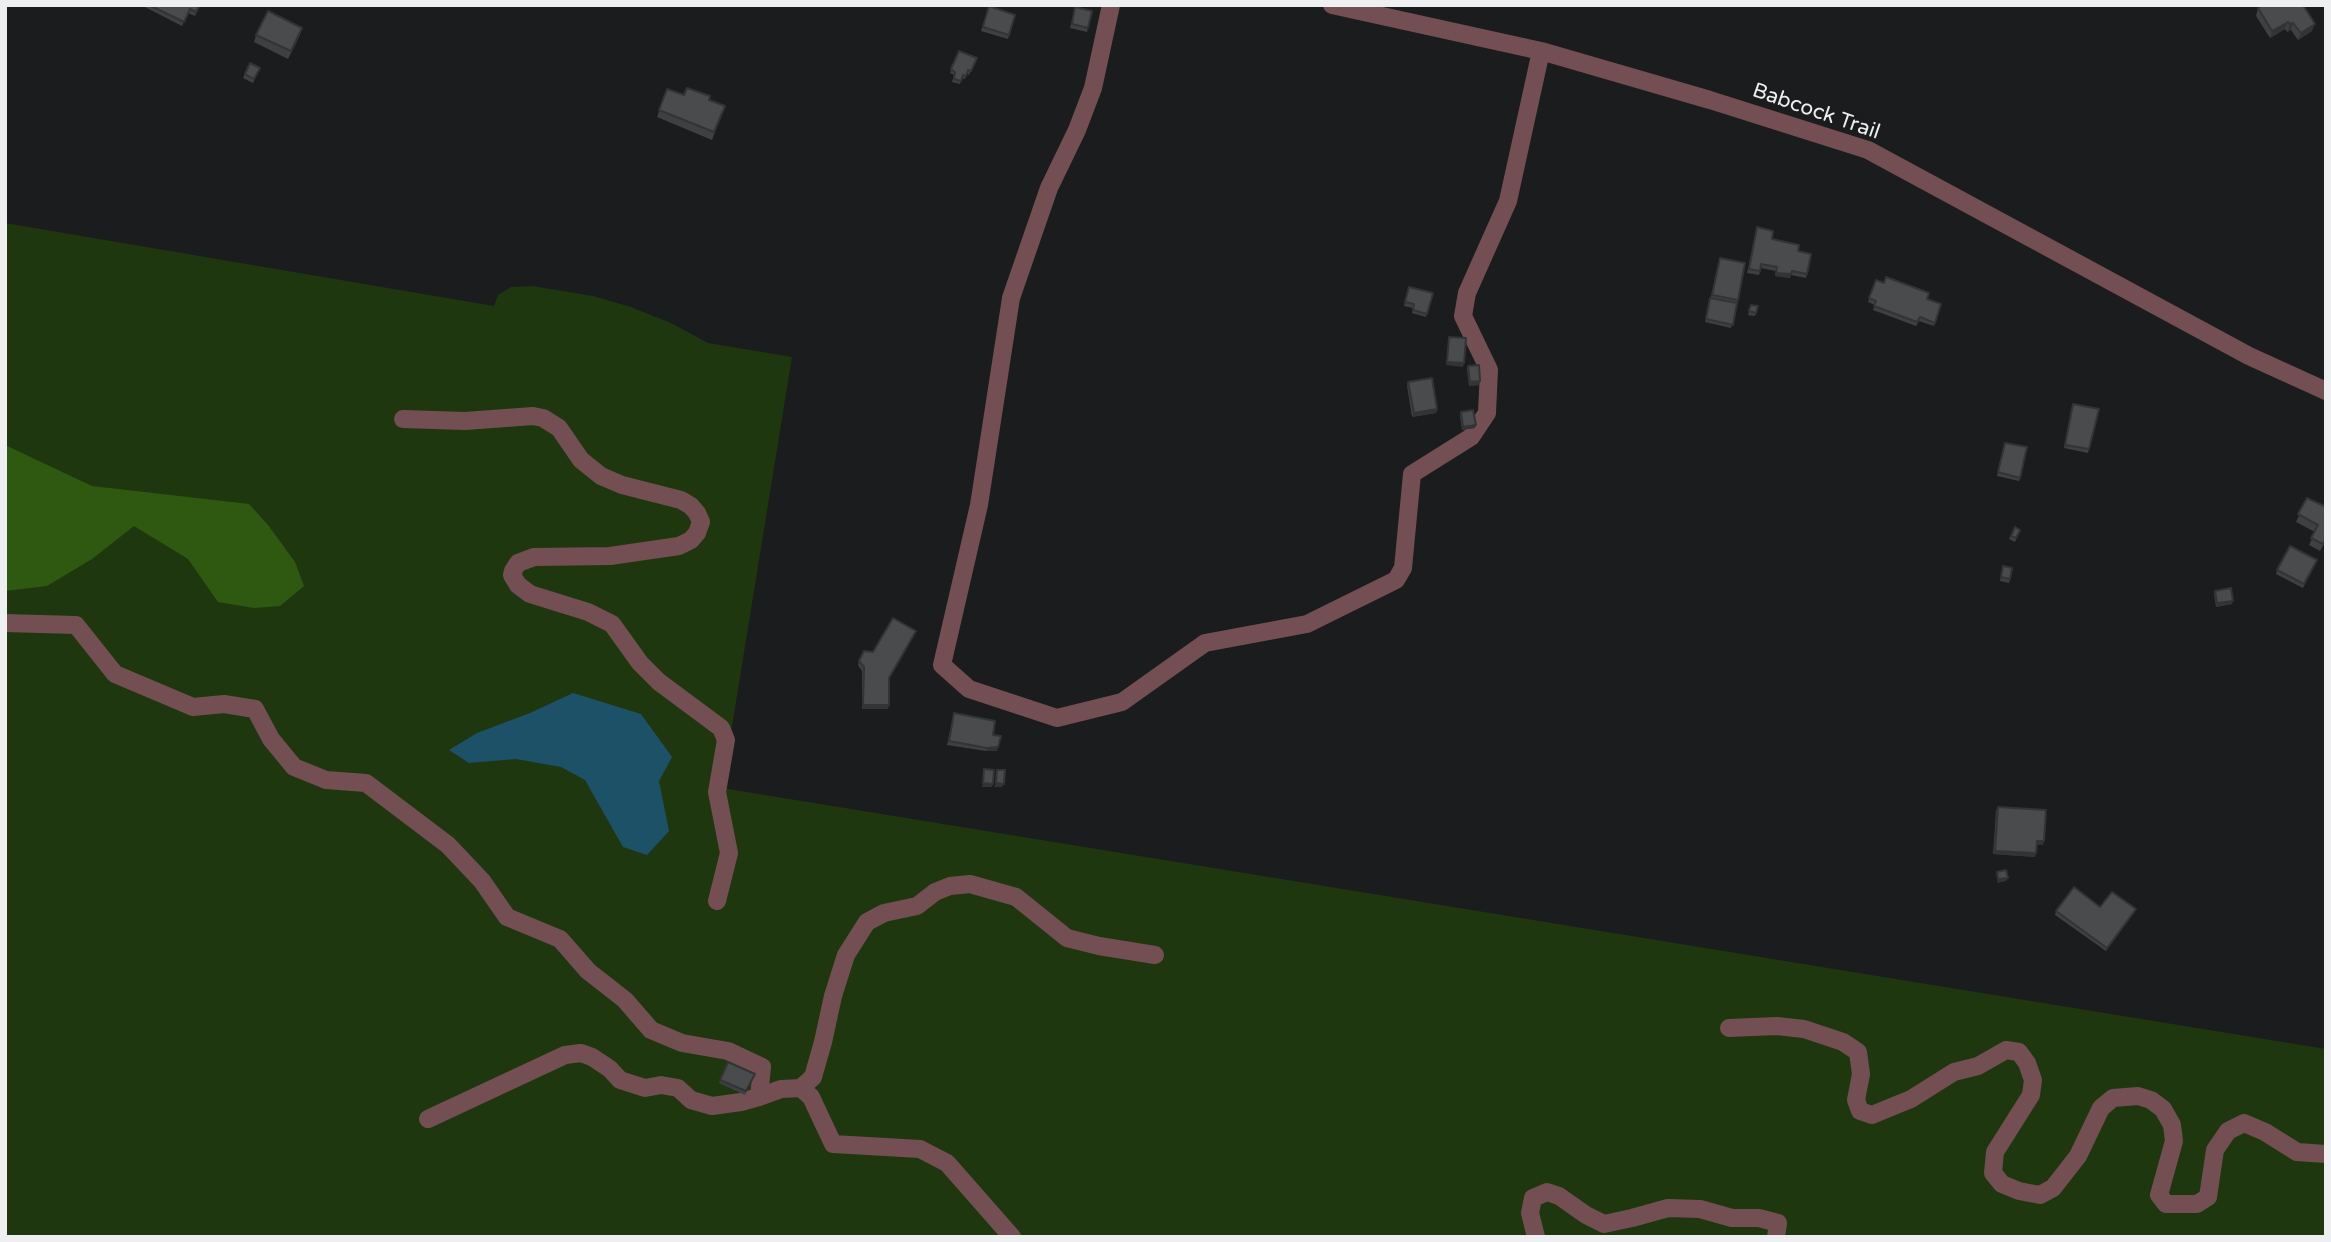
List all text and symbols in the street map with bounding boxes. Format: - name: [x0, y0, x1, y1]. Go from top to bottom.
- street label: Babcock Trail: [1749, 78, 1883, 146]

